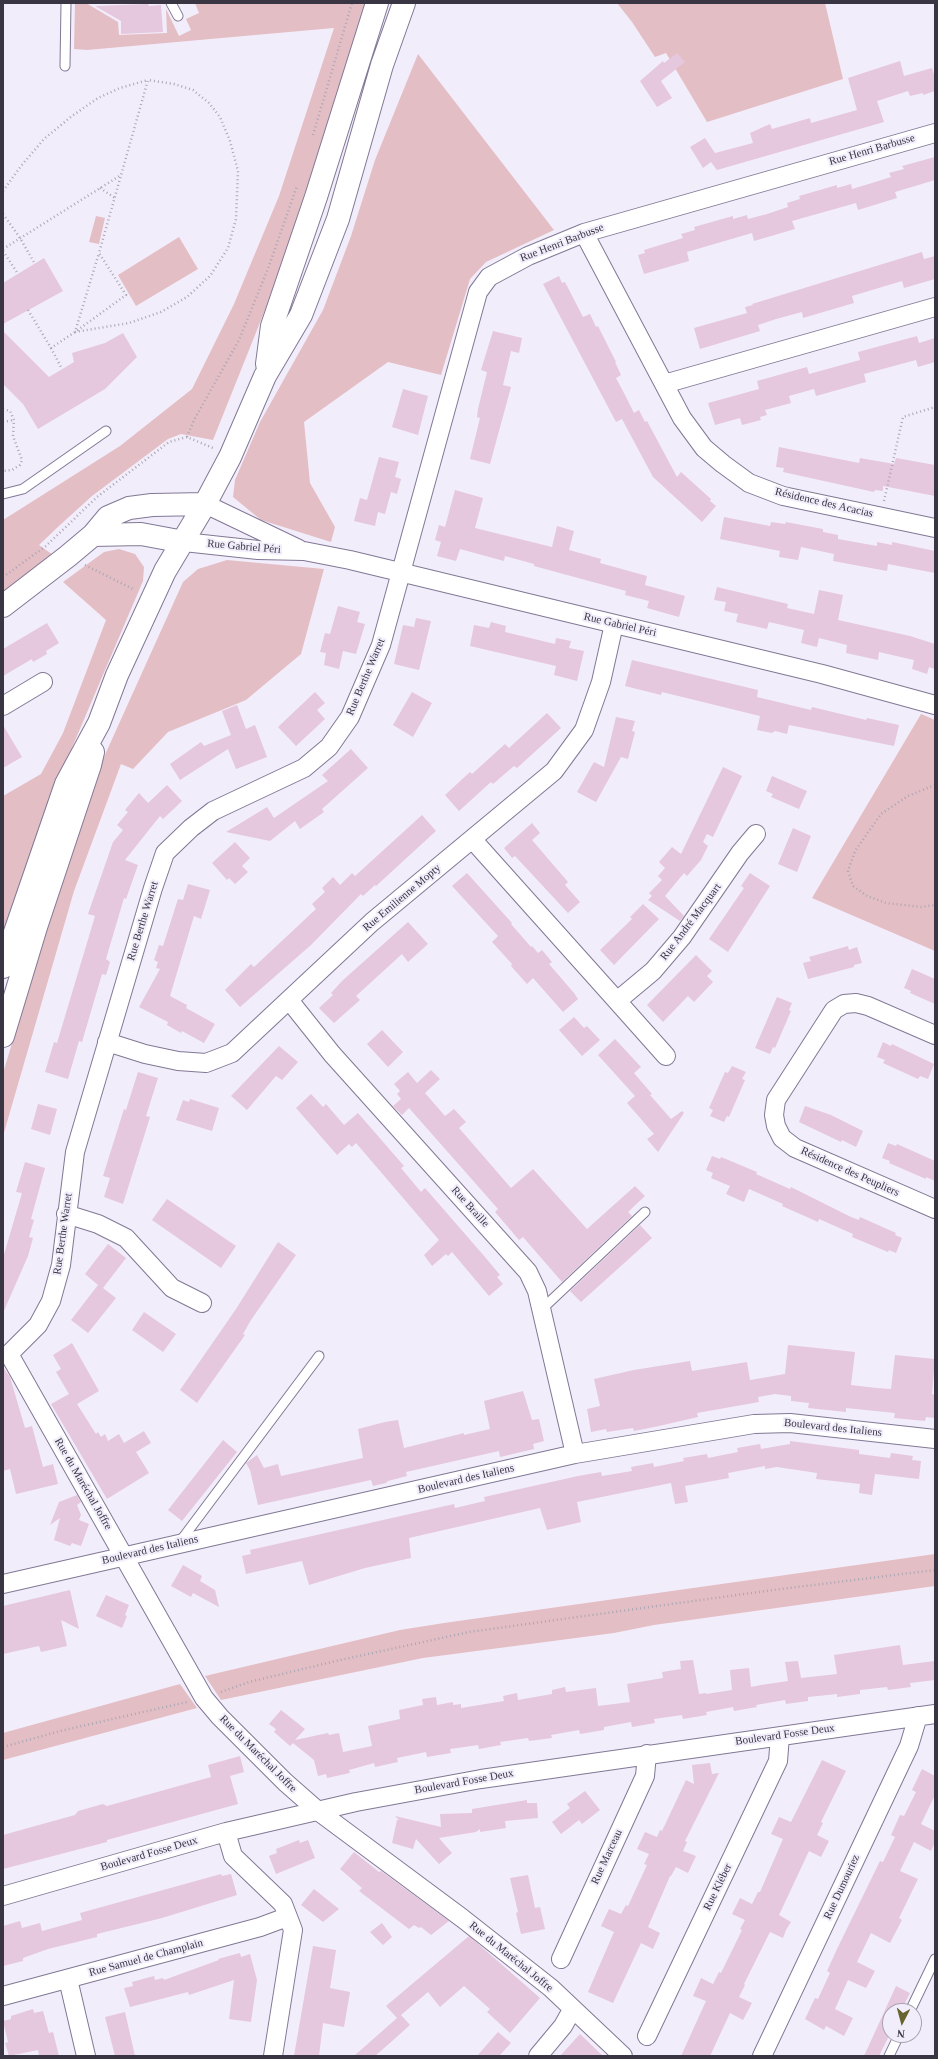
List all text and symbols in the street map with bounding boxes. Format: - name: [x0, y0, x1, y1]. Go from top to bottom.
- street label: Rue Henri Barbusse: [828, 131, 916, 169]
- street label: Rue Henri Barbusse: [518, 221, 606, 265]
- street label: Résidence des Acacias: [774, 485, 874, 521]
- street label: Rue Gabriel Péri: [207, 537, 281, 557]
- street label: Rue Gabriel Péri: [583, 610, 657, 640]
- street label: Rue Berthe Warret: [344, 637, 388, 717]
- street label: Rue Emilienne Mopty: [360, 862, 444, 934]
- street label: Rue Berthe Warret: [125, 880, 161, 962]
- street label: Rue André Macquart: [658, 881, 724, 963]
- street label: Résidence des Peupliers: [799, 1144, 901, 1200]
- street label: Rue Braille: [448, 1184, 492, 1230]
- street label: Rue Berthe Warret: [51, 1192, 75, 1276]
- street label: Boulevard des Italiens: [783, 1416, 883, 1440]
- street label: Rue du Maréchal Joffre: [51, 1436, 115, 1532]
- street label: Boulevard des Italiens: [417, 1462, 515, 1496]
- street label: Boulevard des Italiens: [101, 1533, 199, 1567]
- street label: Rue du Maréchal Joffre: [217, 1713, 299, 1795]
- street label: Boulevard Fosse Deux: [734, 1721, 836, 1749]
- street label: Boulevard Fosse Deux: [414, 1767, 514, 1797]
- street label: Rue Marceau: [589, 1828, 625, 1886]
- street label: Boulevard Fosse Deux: [99, 1834, 199, 1874]
- street label: Rue Dumouriez: [821, 1853, 863, 1921]
- street label: Rue Kléber: [701, 1861, 735, 1913]
- street label: Rue du Maréchal Joffre: [466, 1919, 556, 1995]
- street label: Rue Samuel de Champlain: [87, 1936, 205, 1980]
- north arrow: [882, 2003, 922, 2043]
- text: N: [896, 2028, 905, 2040]

